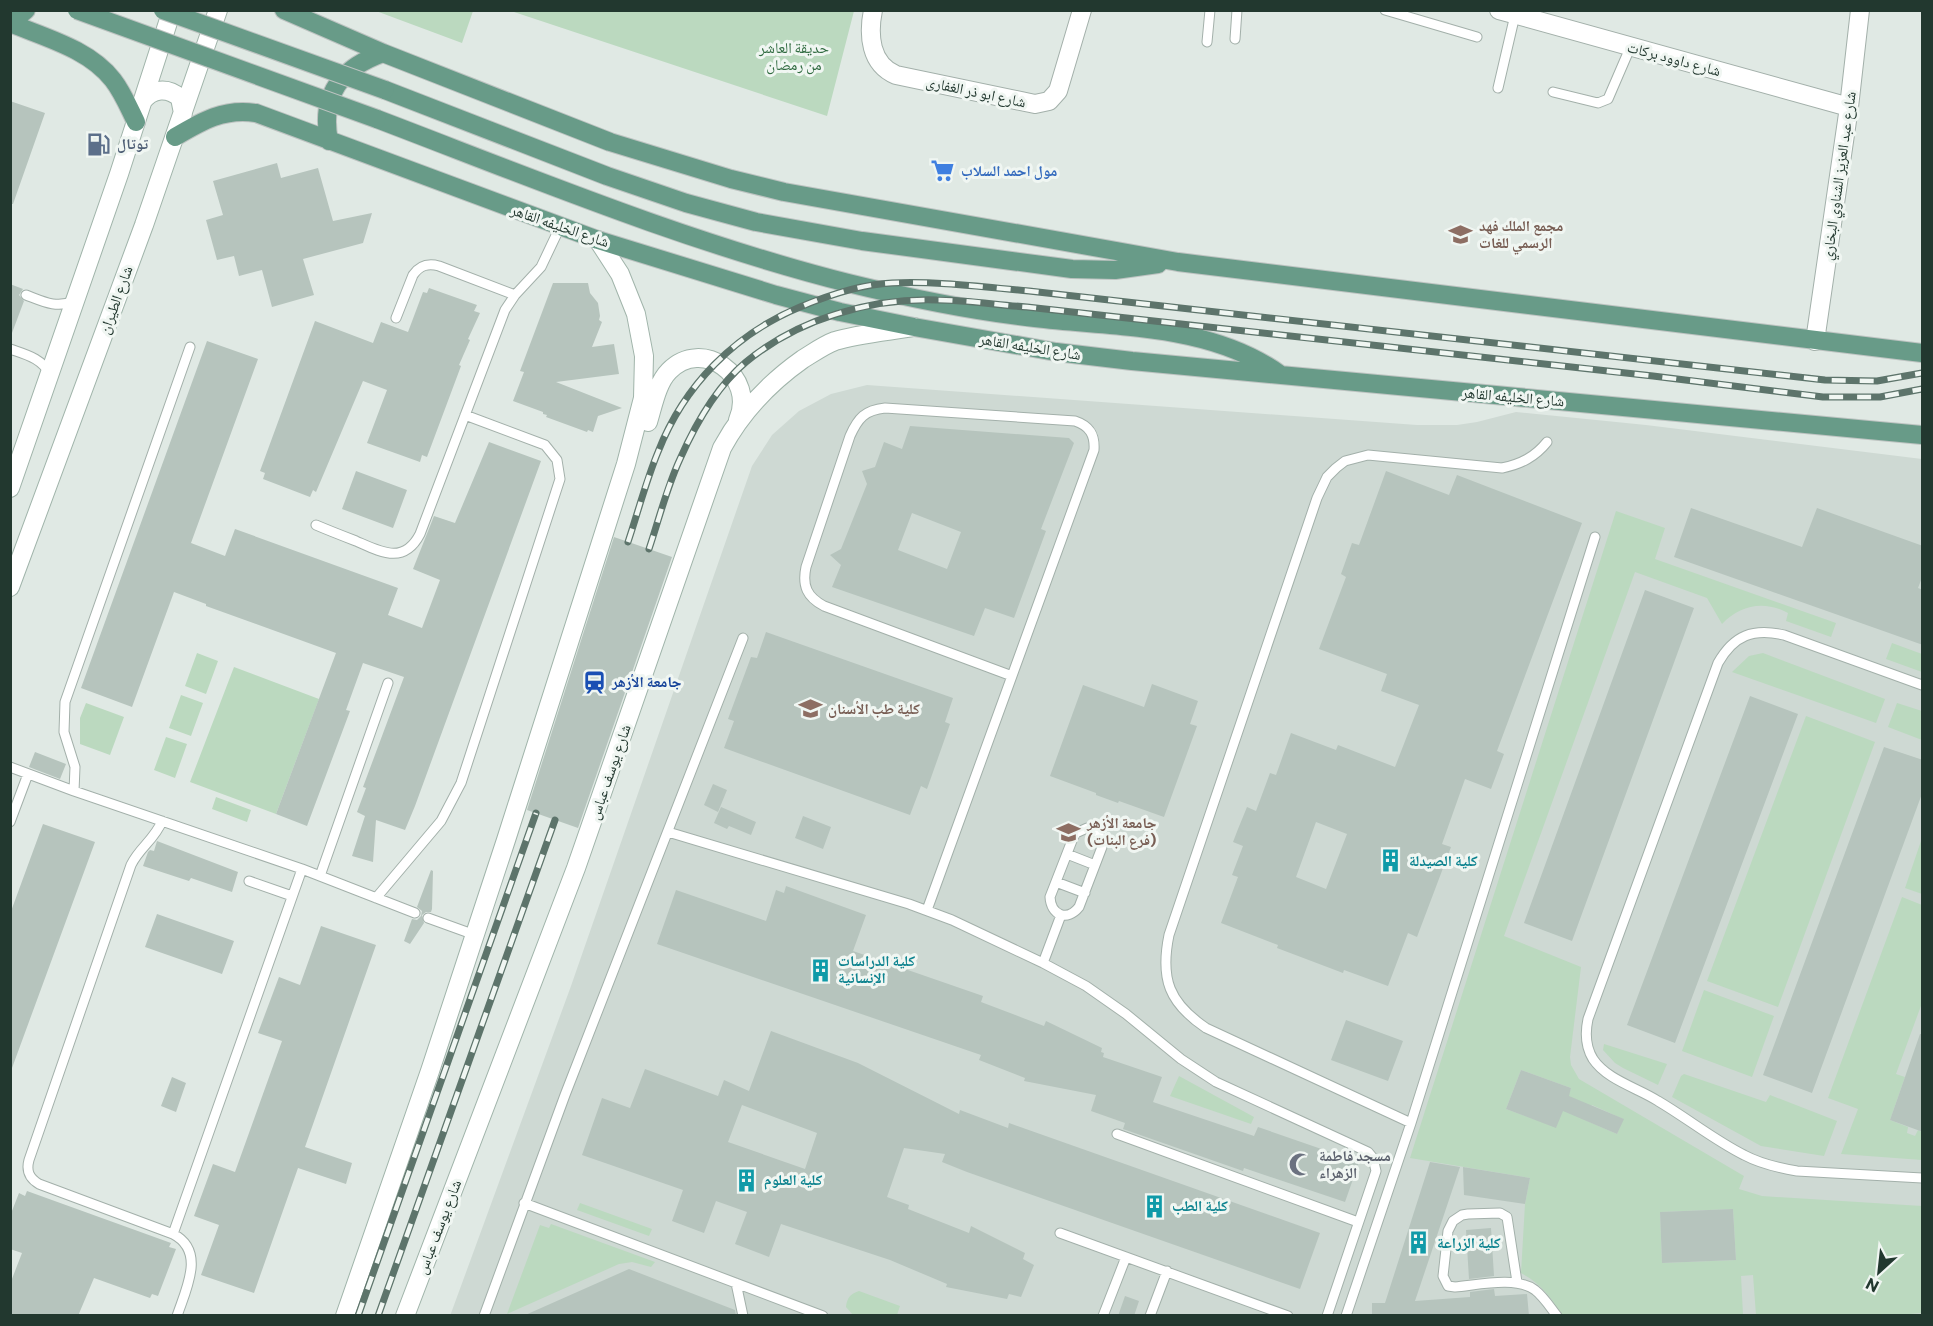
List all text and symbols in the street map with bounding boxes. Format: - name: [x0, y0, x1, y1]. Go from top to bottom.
- street label: شارع داوود بركات: [1625, 37, 1723, 81]
- park label: حديقة العاشر من رمضان: [758, 38, 829, 75]
- street label: شارع ابو ذر الغفارى: [924, 72, 1028, 112]
- street label: شارع عبد العزيز الشناوي البخاري: [1817, 90, 1863, 262]
- fuel station icon: توتال: [86, 131, 112, 157]
- place label: توتال: [117, 134, 148, 153]
- supermarket icon: مول احمد السلاب: [930, 158, 956, 184]
- place label: مول احمد السلاب: [961, 161, 1057, 180]
- street label: شارع الخليفه القاهر: [507, 200, 612, 252]
- place label: مجمع الملك فهد الرسمي للغات: [1479, 216, 1563, 255]
- school or university icon: مجمع الملك فهد الرسمي للغات: [1448, 222, 1474, 248]
- street label: شارع الطيران: [94, 263, 138, 337]
- street label: شارع الخليفه القاهر: [977, 329, 1082, 365]
- street label: شارع الخليفه القاهر: [1460, 382, 1565, 411]
- station icon: جامعة الأزهر: [581, 669, 607, 695]
- place label: جامعة الأزهر: [611, 672, 682, 690]
- school or university icon: كلية طب الأسنان: [797, 696, 823, 722]
- place label: كلية طب الأسنان: [828, 699, 920, 718]
- street label: شارع يوسف عباس: [584, 722, 636, 822]
- place label: جامعة الأزهر (فرع البنات): [1086, 813, 1157, 850]
- school or university icon: جامعة الأزهر (فرع البنات): [1056, 819, 1082, 845]
- building icon: كلية الصيدلة: [1378, 848, 1404, 874]
- place label: كلية الصيدلة: [1409, 851, 1478, 869]
- place label: كلية الدراسات الإنسانية: [838, 951, 916, 986]
- building icon: كلية الدراسات الإنسانية: [807, 957, 833, 983]
- place label: مسجد فاطمة الزهراء: [1319, 1146, 1391, 1181]
- mosque icon: مسجد فاطمة الزهراء: [1288, 1152, 1314, 1178]
- building icon: كلية العلوم: [733, 1167, 759, 1193]
- place label: كلية العلوم: [764, 1170, 823, 1190]
- street label: شارع يوسف عباس: [412, 1177, 466, 1277]
- building icon: كلية الطب: [1141, 1193, 1167, 1219]
- place label: كلية الطب: [1172, 1196, 1228, 1215]
- building icon: كلية الزراعة: [1406, 1230, 1432, 1256]
- place label: كلية الزراعة: [1437, 1233, 1501, 1251]
- north arrow: [1849, 1242, 1909, 1302]
- text: N: [1862, 1275, 1882, 1297]

